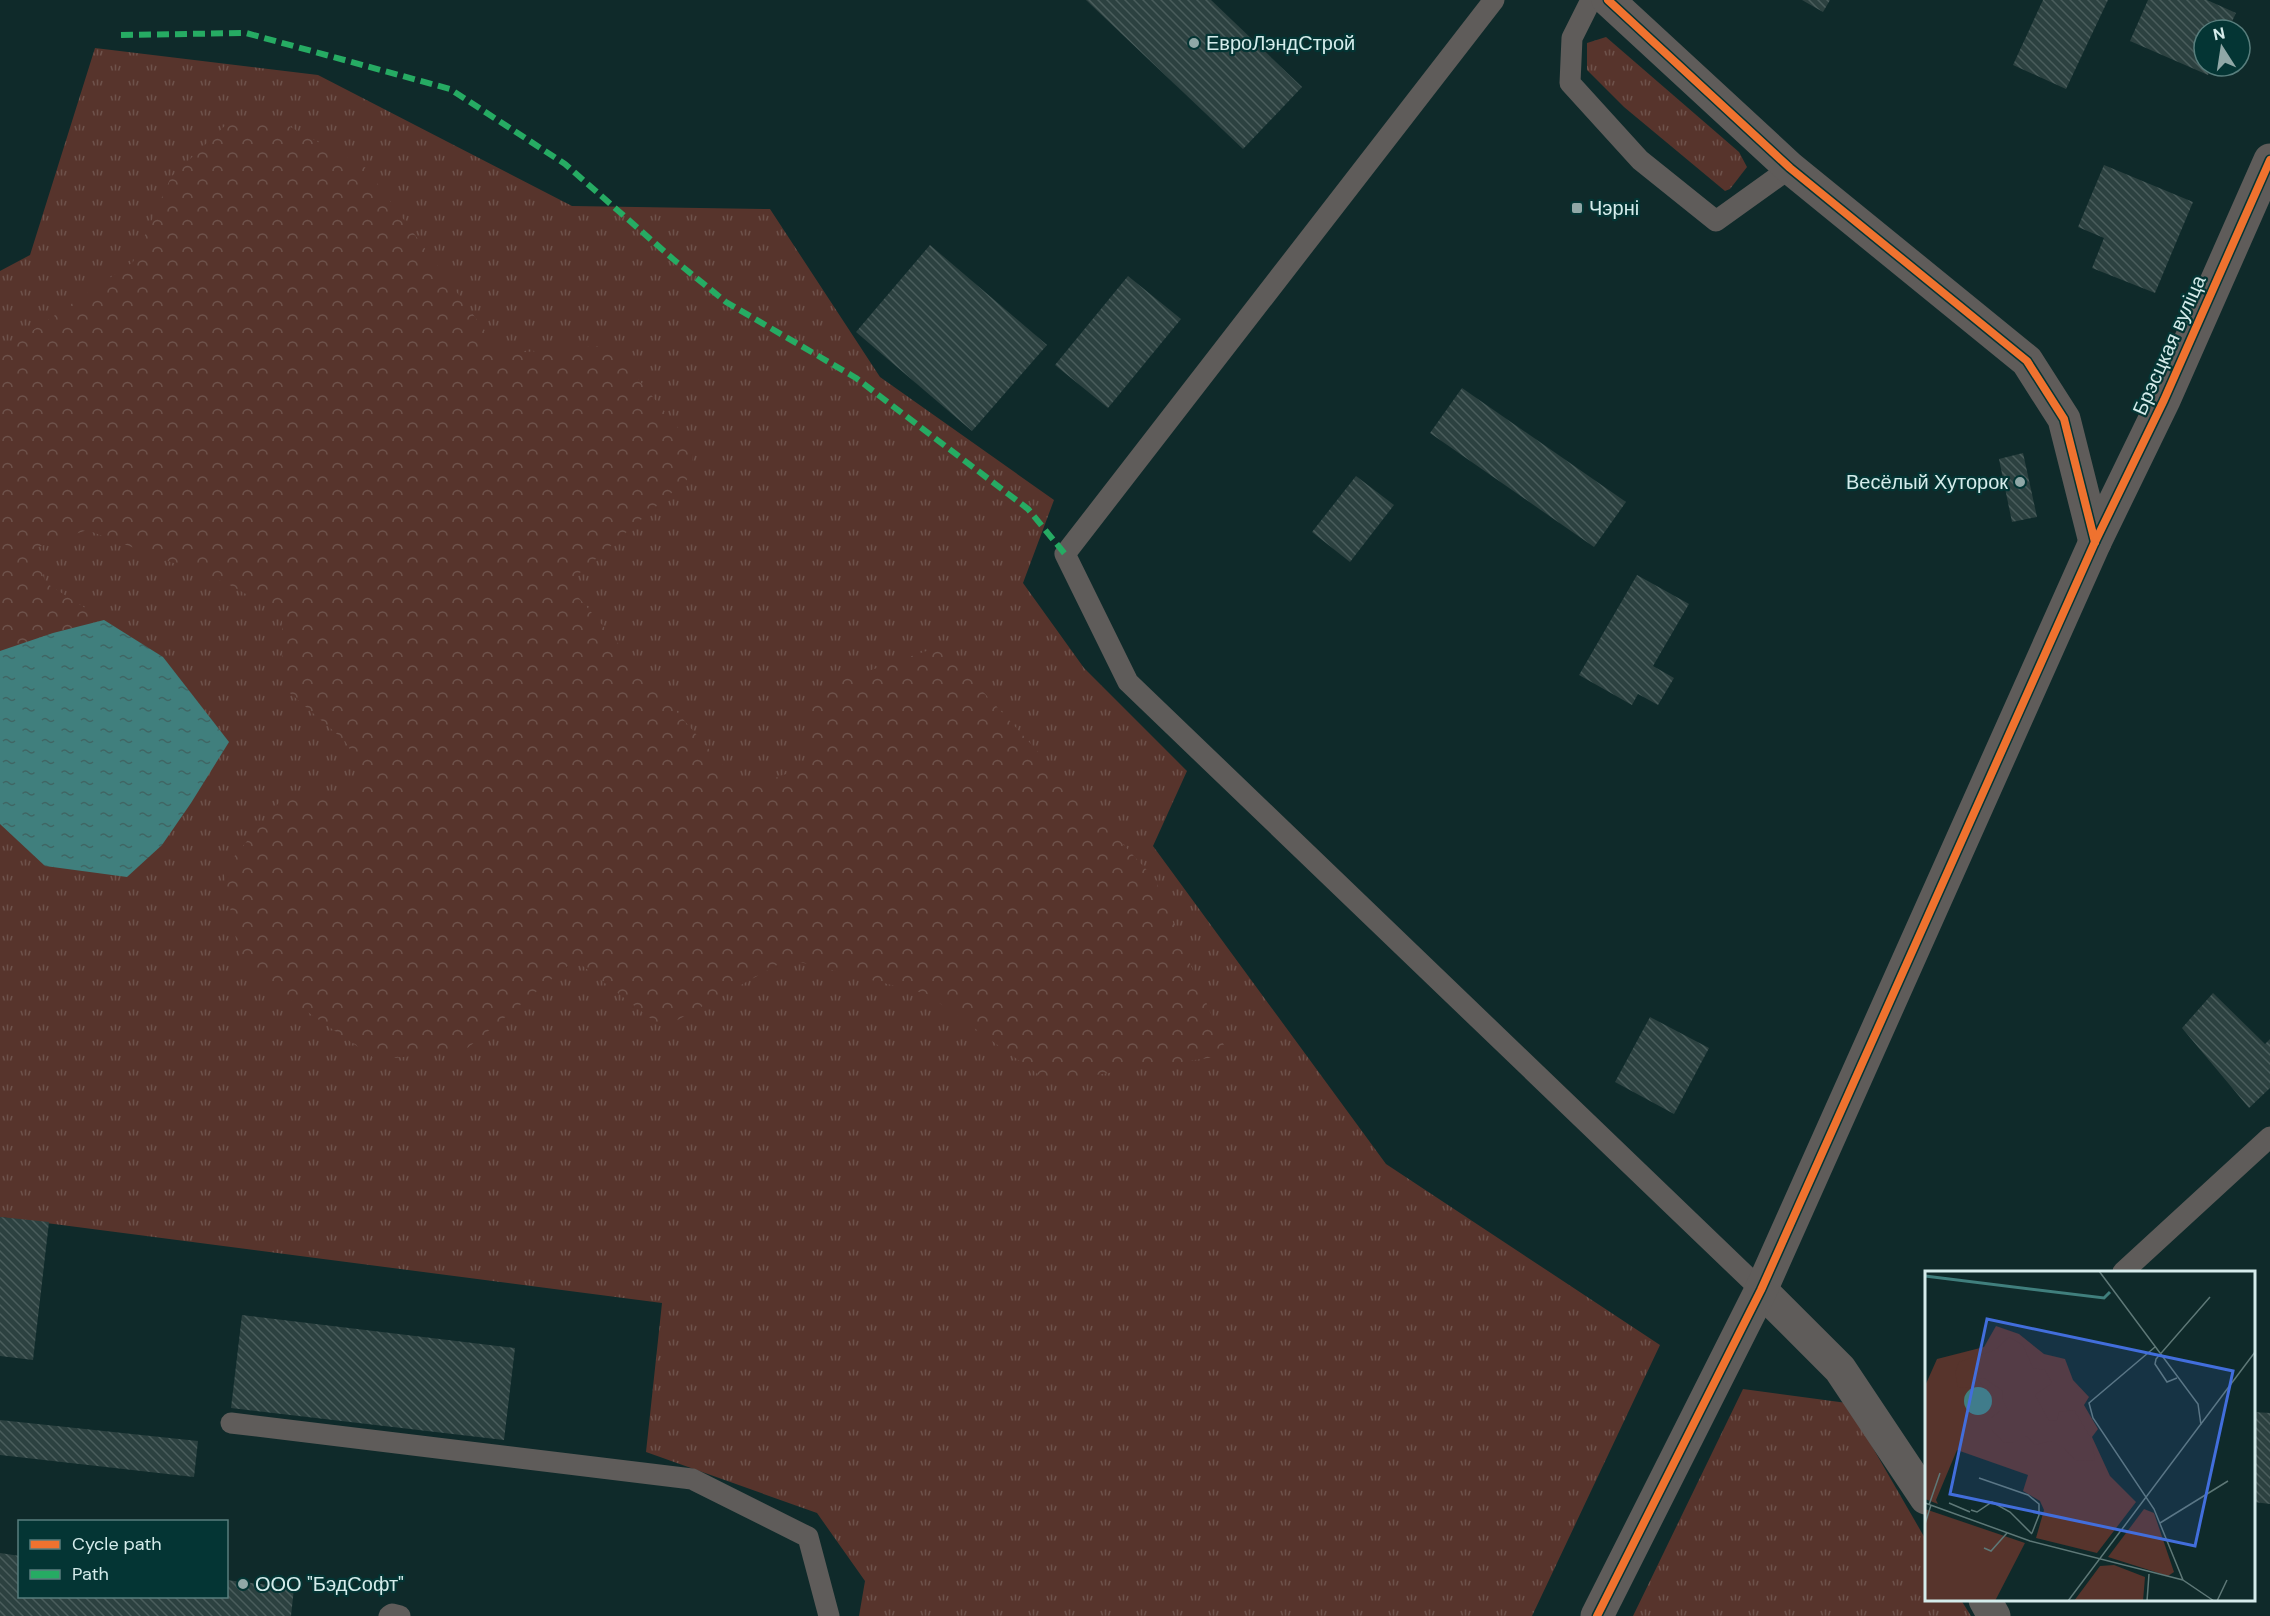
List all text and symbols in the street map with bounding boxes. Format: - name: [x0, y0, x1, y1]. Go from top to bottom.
- north arrow: [2192, 18, 2252, 78]
- text: N: [2211, 22, 2227, 45]
- place label: ЕвроЛэндСтрой: [1206, 30, 1355, 56]
- marker: ЕвроЛэндСтрой: [1187, 36, 1201, 50]
- place label: Чэрні: [1589, 195, 1639, 221]
- marker: Чэрні: [1570, 201, 1584, 215]
- street label: Брэсцкая вуліца: [2126, 270, 2212, 419]
- place label: Весёлый Хуторок: [1846, 469, 2008, 495]
- marker: Весёлый Хуторок: [2013, 475, 2027, 489]
- inset map: [1925, 1271, 2255, 1601]
- legend: [18, 1520, 228, 1598]
- text: Cycle path: [72, 1532, 162, 1556]
- text: Path: [72, 1562, 109, 1586]
- place label: ООО "БэдСофт": [255, 1571, 404, 1597]
- marker: ООО "БэдСофт": [236, 1577, 250, 1591]

